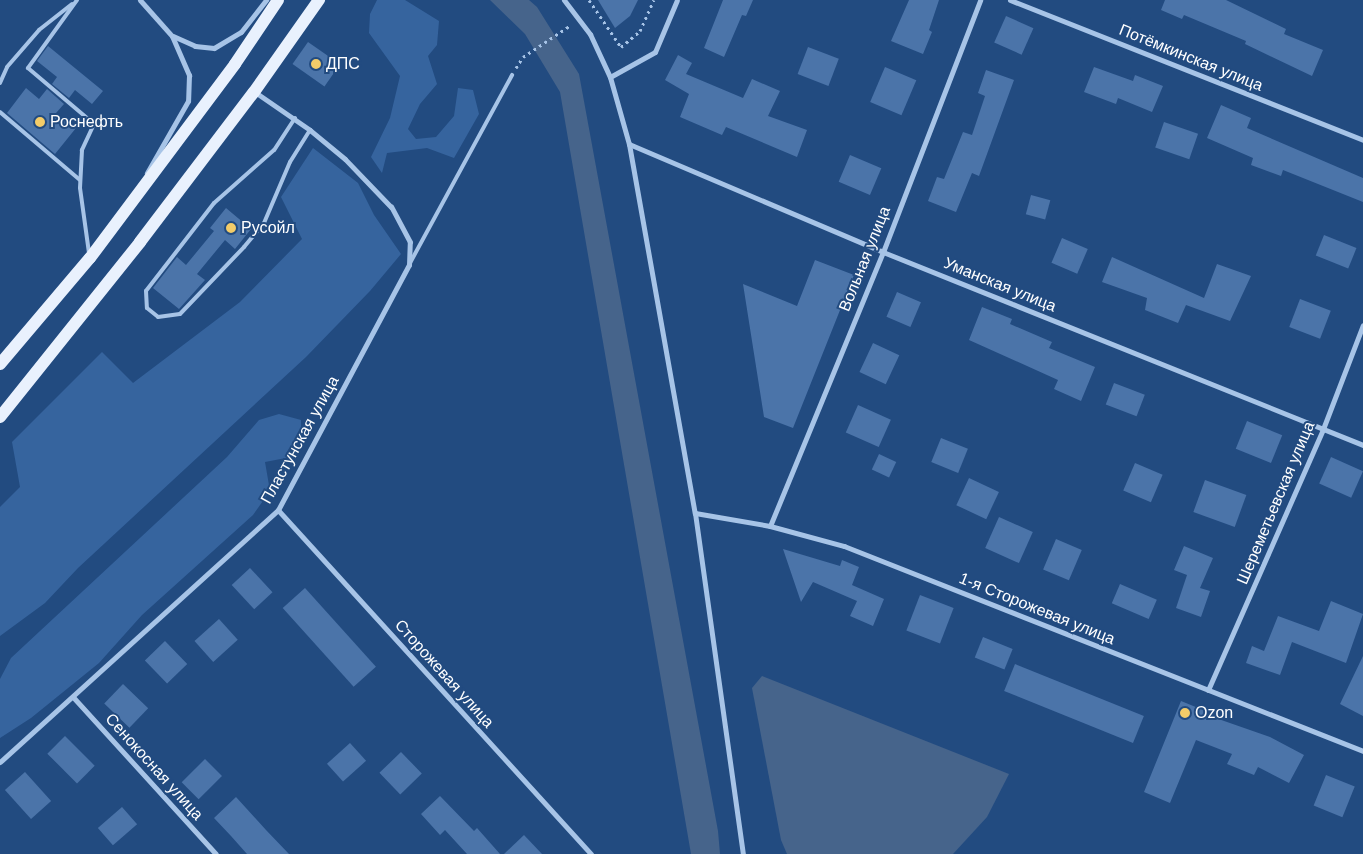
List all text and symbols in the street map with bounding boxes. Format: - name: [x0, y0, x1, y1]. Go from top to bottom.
- street label: Потёмкинская улица: [1116, 20, 1266, 96]
- place label: ДПС: [326, 54, 360, 74]
- marker: ДПС: [310, 58, 322, 70]
- place label: Роснефть: [50, 112, 123, 132]
- marker: Роснефть: [34, 116, 46, 128]
- street label: Вольная улица: [835, 204, 895, 314]
- place label: Русойл: [241, 218, 295, 238]
- marker: Русойл: [225, 222, 237, 234]
- street label: Уманская улица: [941, 254, 1059, 316]
- street label: Пластунская улица: [257, 373, 343, 507]
- street label: Шереметьевская улица: [1233, 419, 1319, 587]
- street label: 1-я Сторожевая улица: [956, 569, 1118, 649]
- street label: Сторожевая улица: [390, 616, 498, 732]
- place label: Ozon: [1195, 703, 1233, 723]
- marker: Ozon: [1179, 707, 1191, 719]
- street label: Сенокосная улица: [101, 710, 207, 824]

